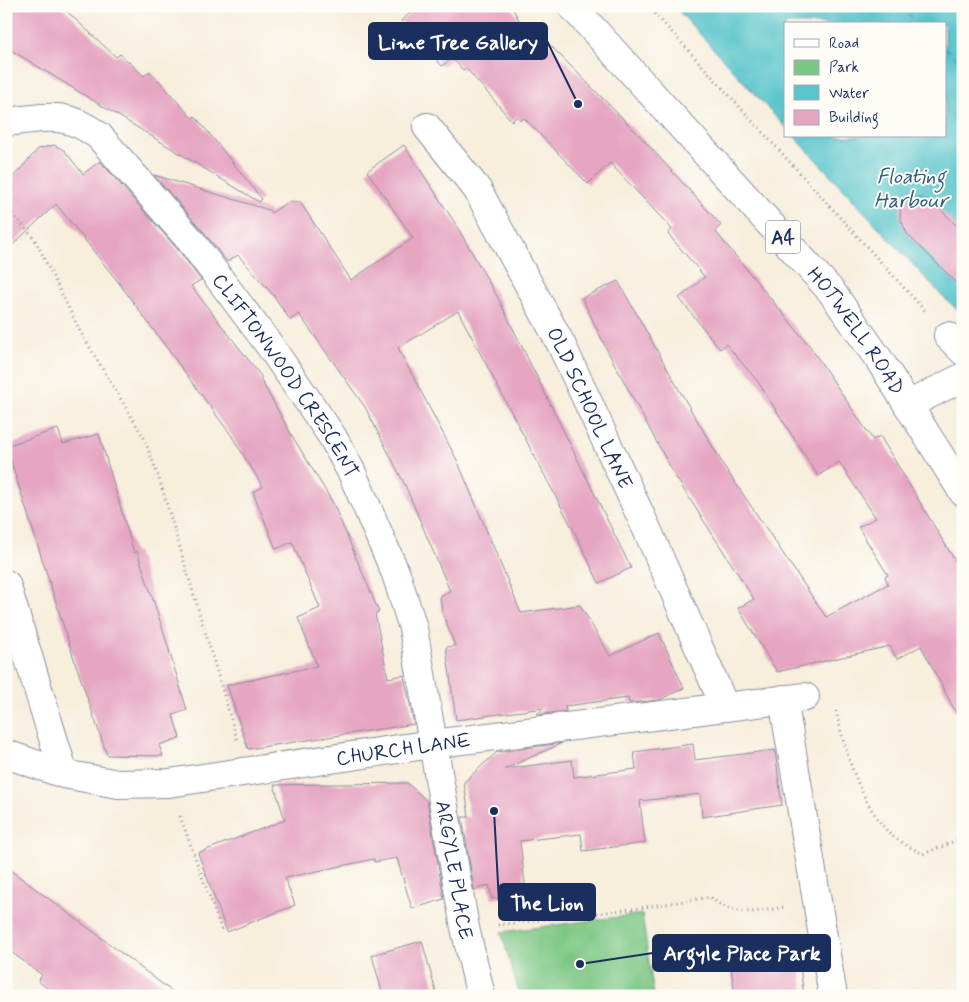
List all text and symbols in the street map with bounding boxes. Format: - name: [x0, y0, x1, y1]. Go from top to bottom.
- legend: [784, 22, 946, 138]
- callout: Lime Tree Gallery: [369, 23, 547, 59]
- text: Lime Tree Gallery: [378, 29, 538, 57]
- text: Road: [829, 34, 859, 54]
- text: Park: [829, 58, 859, 78]
- text: Water: [829, 84, 869, 104]
- text: Building: [829, 108, 879, 129]
- water label: Floating Harbour: [874, 163, 950, 215]
- road number: A4: [766, 220, 800, 253]
- street label: HOTWELL ROAD: [800, 262, 910, 401]
- street label: CLIFTONWOOD CRESCENT: [205, 268, 364, 483]
- street label: OLD SCHOOL LANE: [539, 323, 638, 493]
- street label: CHURCH LANE: [334, 727, 472, 773]
- street label: ARGYLE PLACE: [428, 798, 479, 942]
- callout: The Lion: [499, 884, 595, 920]
- text: The Lion: [510, 890, 584, 918]
- callout: Argyle Place Park: [653, 935, 830, 971]
- text: Argyle Place Park: [663, 940, 821, 970]

